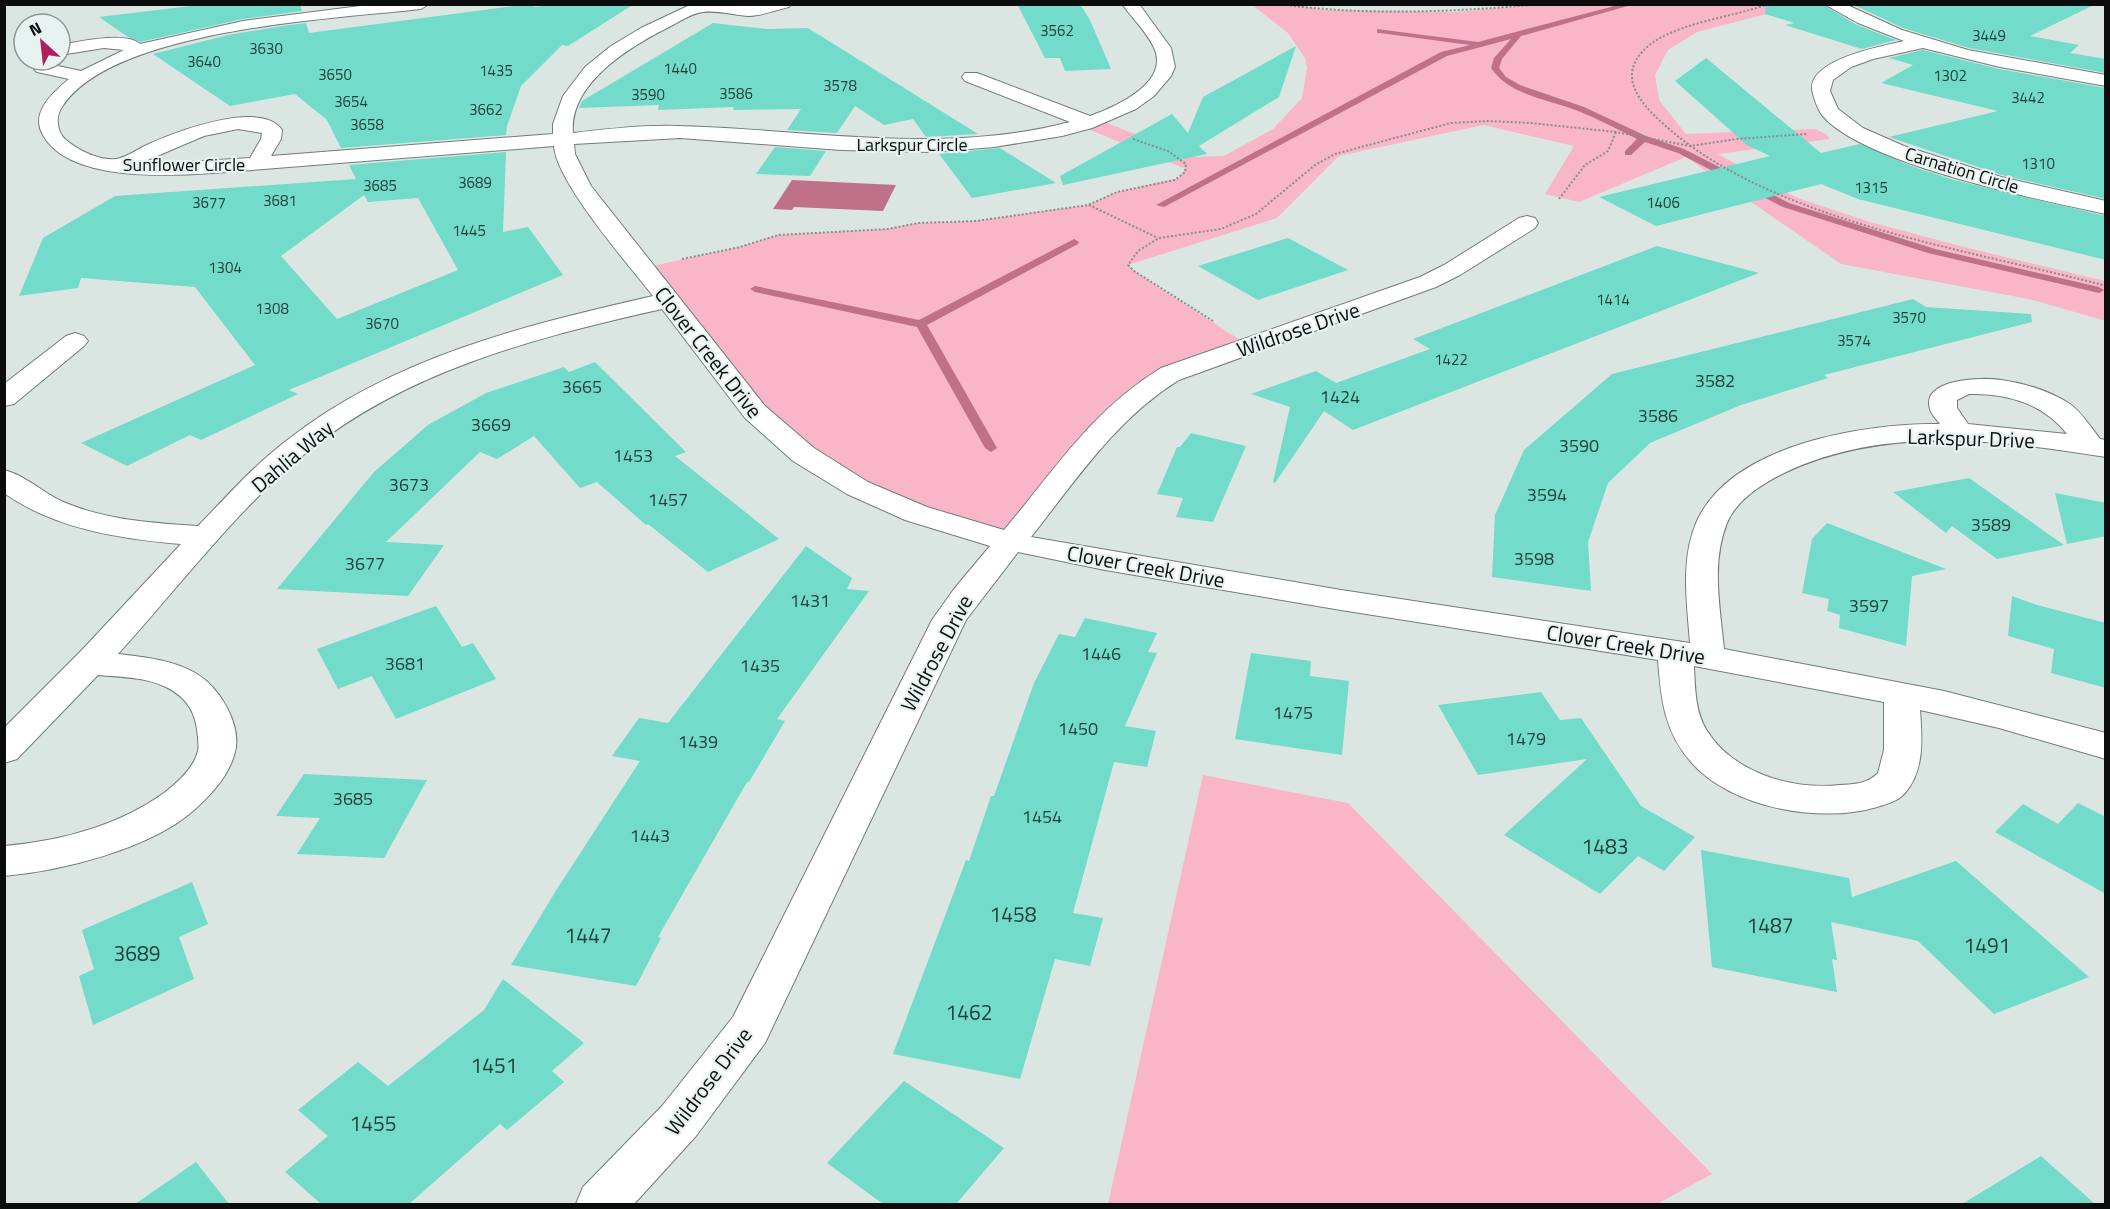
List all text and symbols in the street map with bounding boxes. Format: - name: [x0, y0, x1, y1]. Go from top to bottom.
- north arrow: [12, 12, 72, 72]
- text: N: [25, 15, 46, 42]
- house number: 3562: [1040, 19, 1074, 42]
- house number: 3449: [1972, 24, 2006, 47]
- house number: 3630: [249, 37, 283, 60]
- house number: 3640: [187, 50, 221, 73]
- house number: 1440: [663, 57, 697, 80]
- house number: 1435: [479, 59, 513, 82]
- house number: 3650: [318, 63, 352, 86]
- house number: 1302: [1933, 64, 1967, 87]
- house number: 3578: [823, 74, 857, 97]
- house number: 3586: [719, 82, 753, 105]
- house number: 3590: [631, 83, 665, 106]
- house number: 3442: [2011, 86, 2045, 109]
- house number: 3654: [334, 90, 368, 113]
- house number: 3662: [469, 98, 503, 121]
- house number: 3658: [350, 113, 384, 136]
- street label: Larkspur Circle: [857, 131, 967, 158]
- street label: Carnation Circle: [1902, 140, 2022, 200]
- street label: Sunflower Circle: [123, 151, 245, 178]
- house number: 1310: [2021, 152, 2055, 175]
- house number: 3689: [458, 171, 492, 194]
- house number: 3685: [363, 174, 397, 197]
- house number: 1315: [1854, 176, 1888, 199]
- house number: 3681: [263, 189, 297, 212]
- house number: 3677: [192, 191, 226, 214]
- house number: 1406: [1646, 191, 1680, 214]
- house number: 1445: [452, 219, 486, 242]
- house number: 1304: [208, 256, 242, 279]
- street label: Clover Creek Drive: [647, 279, 771, 425]
- house number: 1414: [1596, 288, 1630, 311]
- street label: Wildrose Drive: [1232, 293, 1364, 365]
- house number: 1308: [255, 297, 289, 320]
- house number: 3570: [1892, 306, 1926, 329]
- house number: 3670: [365, 312, 399, 335]
- house number: 3574: [1837, 329, 1871, 352]
- house number: 1422: [1434, 348, 1468, 371]
- house number: 3582: [1695, 367, 1735, 394]
- house number: 3665: [562, 373, 602, 400]
- house number: 1424: [1320, 383, 1360, 410]
- house number: 3586: [1638, 402, 1678, 429]
- house number: 3669: [471, 411, 511, 438]
- street label: Dahlia Way: [244, 412, 340, 500]
- street label: Larkspur Drive: [1907, 420, 2035, 456]
- house number: 3590: [1559, 432, 1599, 459]
- house number: 1453: [613, 442, 653, 469]
- house number: 3673: [389, 471, 429, 498]
- house number: 3594: [1527, 481, 1567, 508]
- house number: 1457: [648, 486, 688, 513]
- house number: 3589: [1971, 511, 2011, 538]
- street label: Clover Creek Drive: [1065, 536, 1227, 596]
- house number: 3598: [1514, 545, 1554, 572]
- house number: 3677: [345, 550, 385, 577]
- house number: 1431: [790, 587, 830, 614]
- street label: Wildrose Drive: [892, 589, 980, 717]
- house number: 3597: [1849, 592, 1889, 619]
- street label: Clover Creek Drive: [1545, 616, 1707, 672]
- house number: 1446: [1081, 640, 1121, 667]
- house number: 3681: [385, 650, 425, 677]
- house number: 1435: [740, 652, 780, 679]
- house number: 1475: [1273, 699, 1313, 726]
- house number: 1450: [1058, 715, 1098, 742]
- house number: 1479: [1506, 725, 1546, 752]
- house number: 1439: [678, 728, 718, 755]
- house number: 3685: [333, 785, 373, 812]
- house number: 1454: [1022, 803, 1062, 830]
- house number: 1443: [630, 822, 670, 849]
- house number: 1483: [1581, 830, 1629, 862]
- house number: 1458: [989, 898, 1037, 930]
- house number: 1487: [1746, 909, 1794, 941]
- house number: 1447: [564, 919, 612, 951]
- house number: 1491: [1963, 929, 2011, 961]
- house number: 3689: [113, 937, 161, 969]
- house number: 1462: [945, 996, 993, 1028]
- street label: Wildrose Drive: [657, 1020, 759, 1142]
- house number: 1451: [470, 1049, 518, 1081]
- house number: 1455: [349, 1107, 397, 1139]

